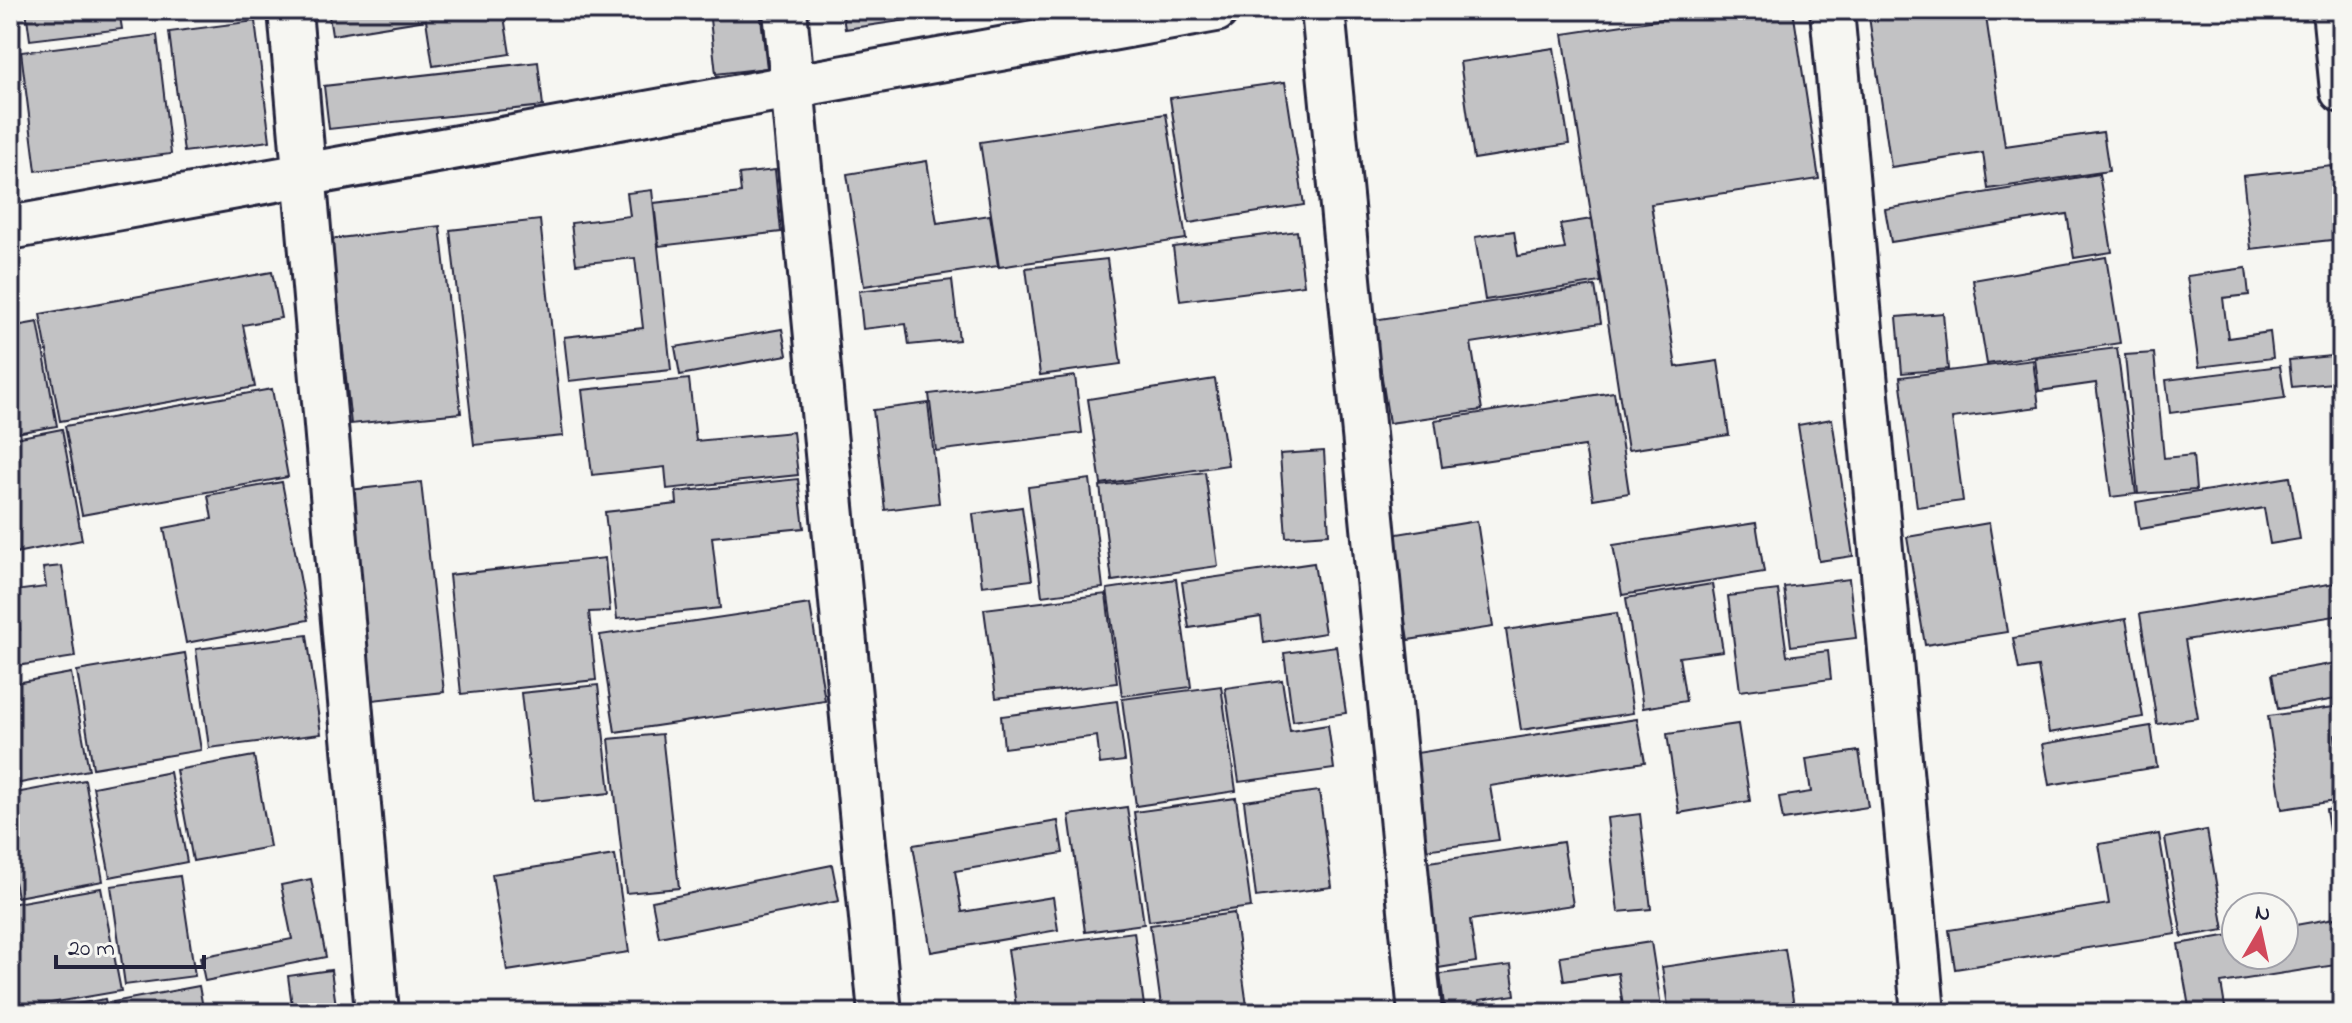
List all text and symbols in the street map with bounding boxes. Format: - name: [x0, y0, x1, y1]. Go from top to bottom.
- north arrow: [2220, 891, 2300, 971]
- text: N: [2253, 897, 2273, 931]
- scale bar: [56, 919, 204, 969]
- text: 20 m: [68, 932, 115, 967]

